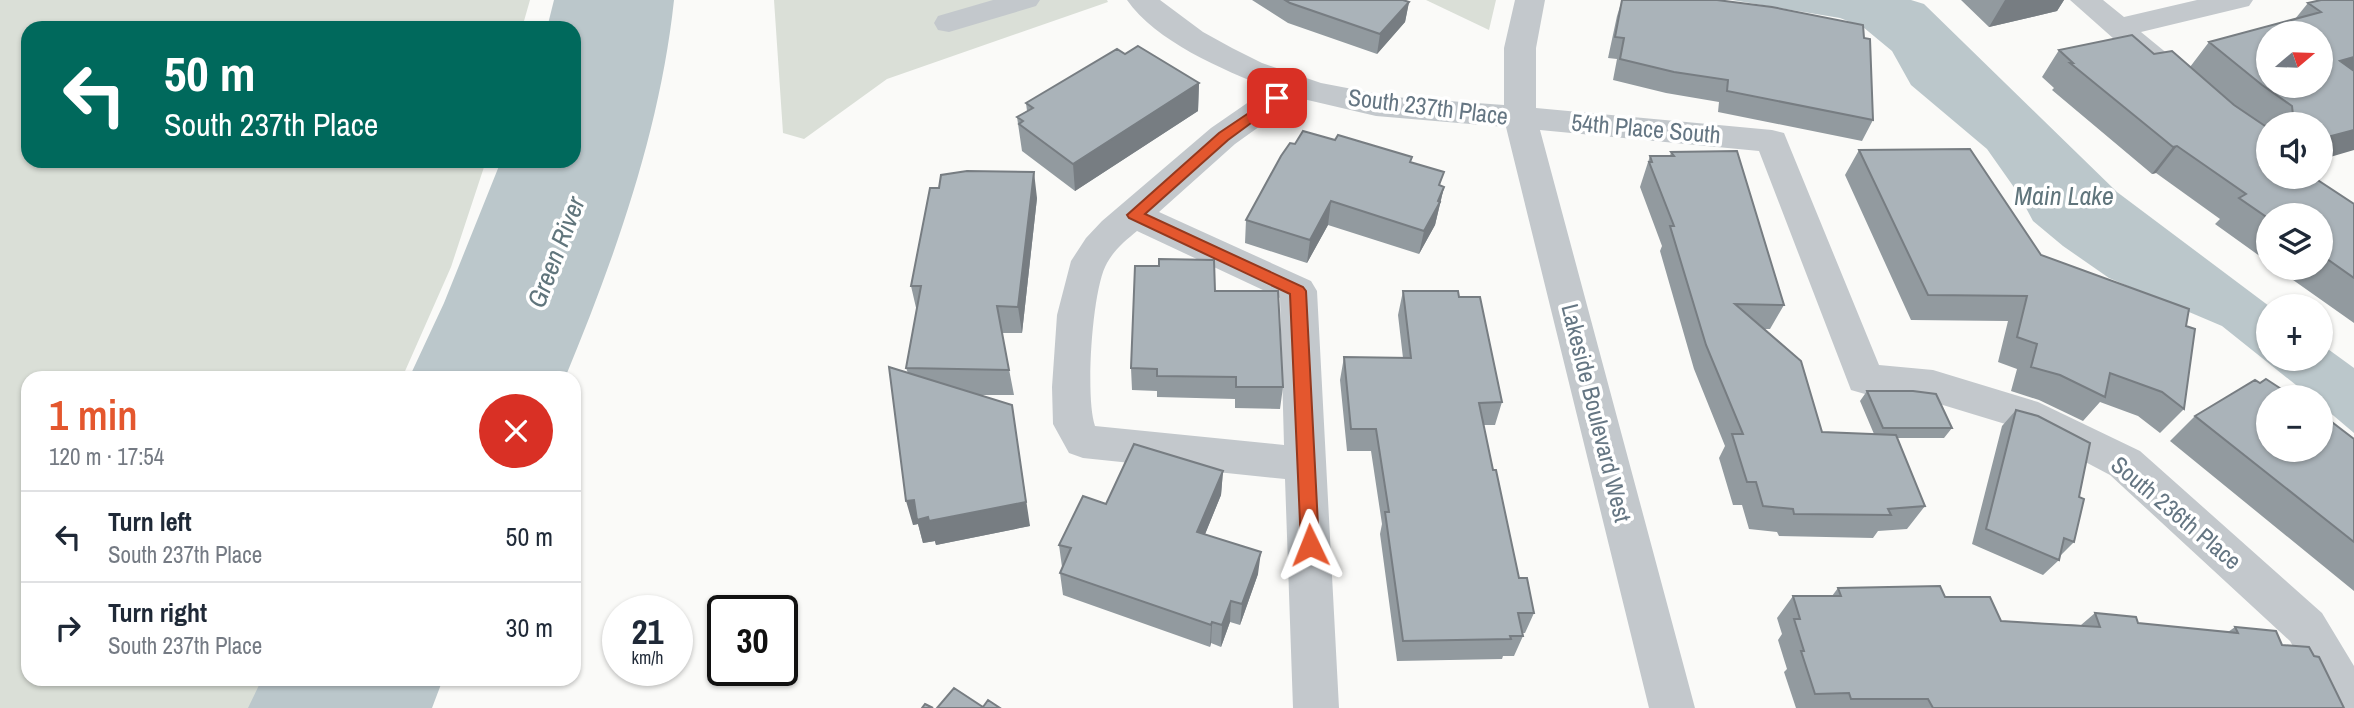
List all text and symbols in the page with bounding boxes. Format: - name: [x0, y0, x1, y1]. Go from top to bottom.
- north arrow: [2256, 21, 2333, 98]
- map controls: [2256, 21, 2333, 462]
- text: 50 m: [164, 40, 256, 106]
- icon: left: [49, 49, 140, 140]
- pin: [1247, 68, 1307, 128]
- icon: arrive: [1258, 79, 1296, 117]
- street label: South 237th Place: [1346, 80, 1510, 132]
- text: South 237th Place: [164, 103, 378, 146]
- street label: 54th Place South: [1570, 106, 1722, 150]
- button: sound: [2256, 112, 2333, 189]
- water label: Main Lake: [2014, 178, 2114, 213]
- water label: Green River: [518, 191, 593, 312]
- button: layers: [2256, 203, 2333, 280]
- button: +: [2256, 294, 2333, 371]
- street label: Lakeside Boulevard West: [1554, 300, 1640, 526]
- button: −: [2256, 385, 2333, 462]
- text: 1 min: [49, 387, 138, 443]
- button: close: [479, 394, 553, 468]
- text: 120 m · 17:54: [49, 441, 164, 472]
- street label: South 236th Place: [2105, 448, 2249, 576]
- text: Turn left: [108, 504, 192, 539]
- position arrow: [1273, 508, 1347, 582]
- icon: left: [49, 518, 87, 556]
- text: 50 m: [506, 519, 553, 554]
- text: South 237th Place: [108, 539, 262, 570]
- text: Turn right: [108, 595, 207, 630]
- speed limit sign: 30: [707, 595, 798, 686]
- text: 21: [632, 608, 663, 655]
- icon: right: [49, 609, 87, 647]
- text: 30 m: [506, 610, 553, 645]
- text: South 237th Place: [108, 630, 262, 661]
- text: km/h: [632, 645, 664, 670]

